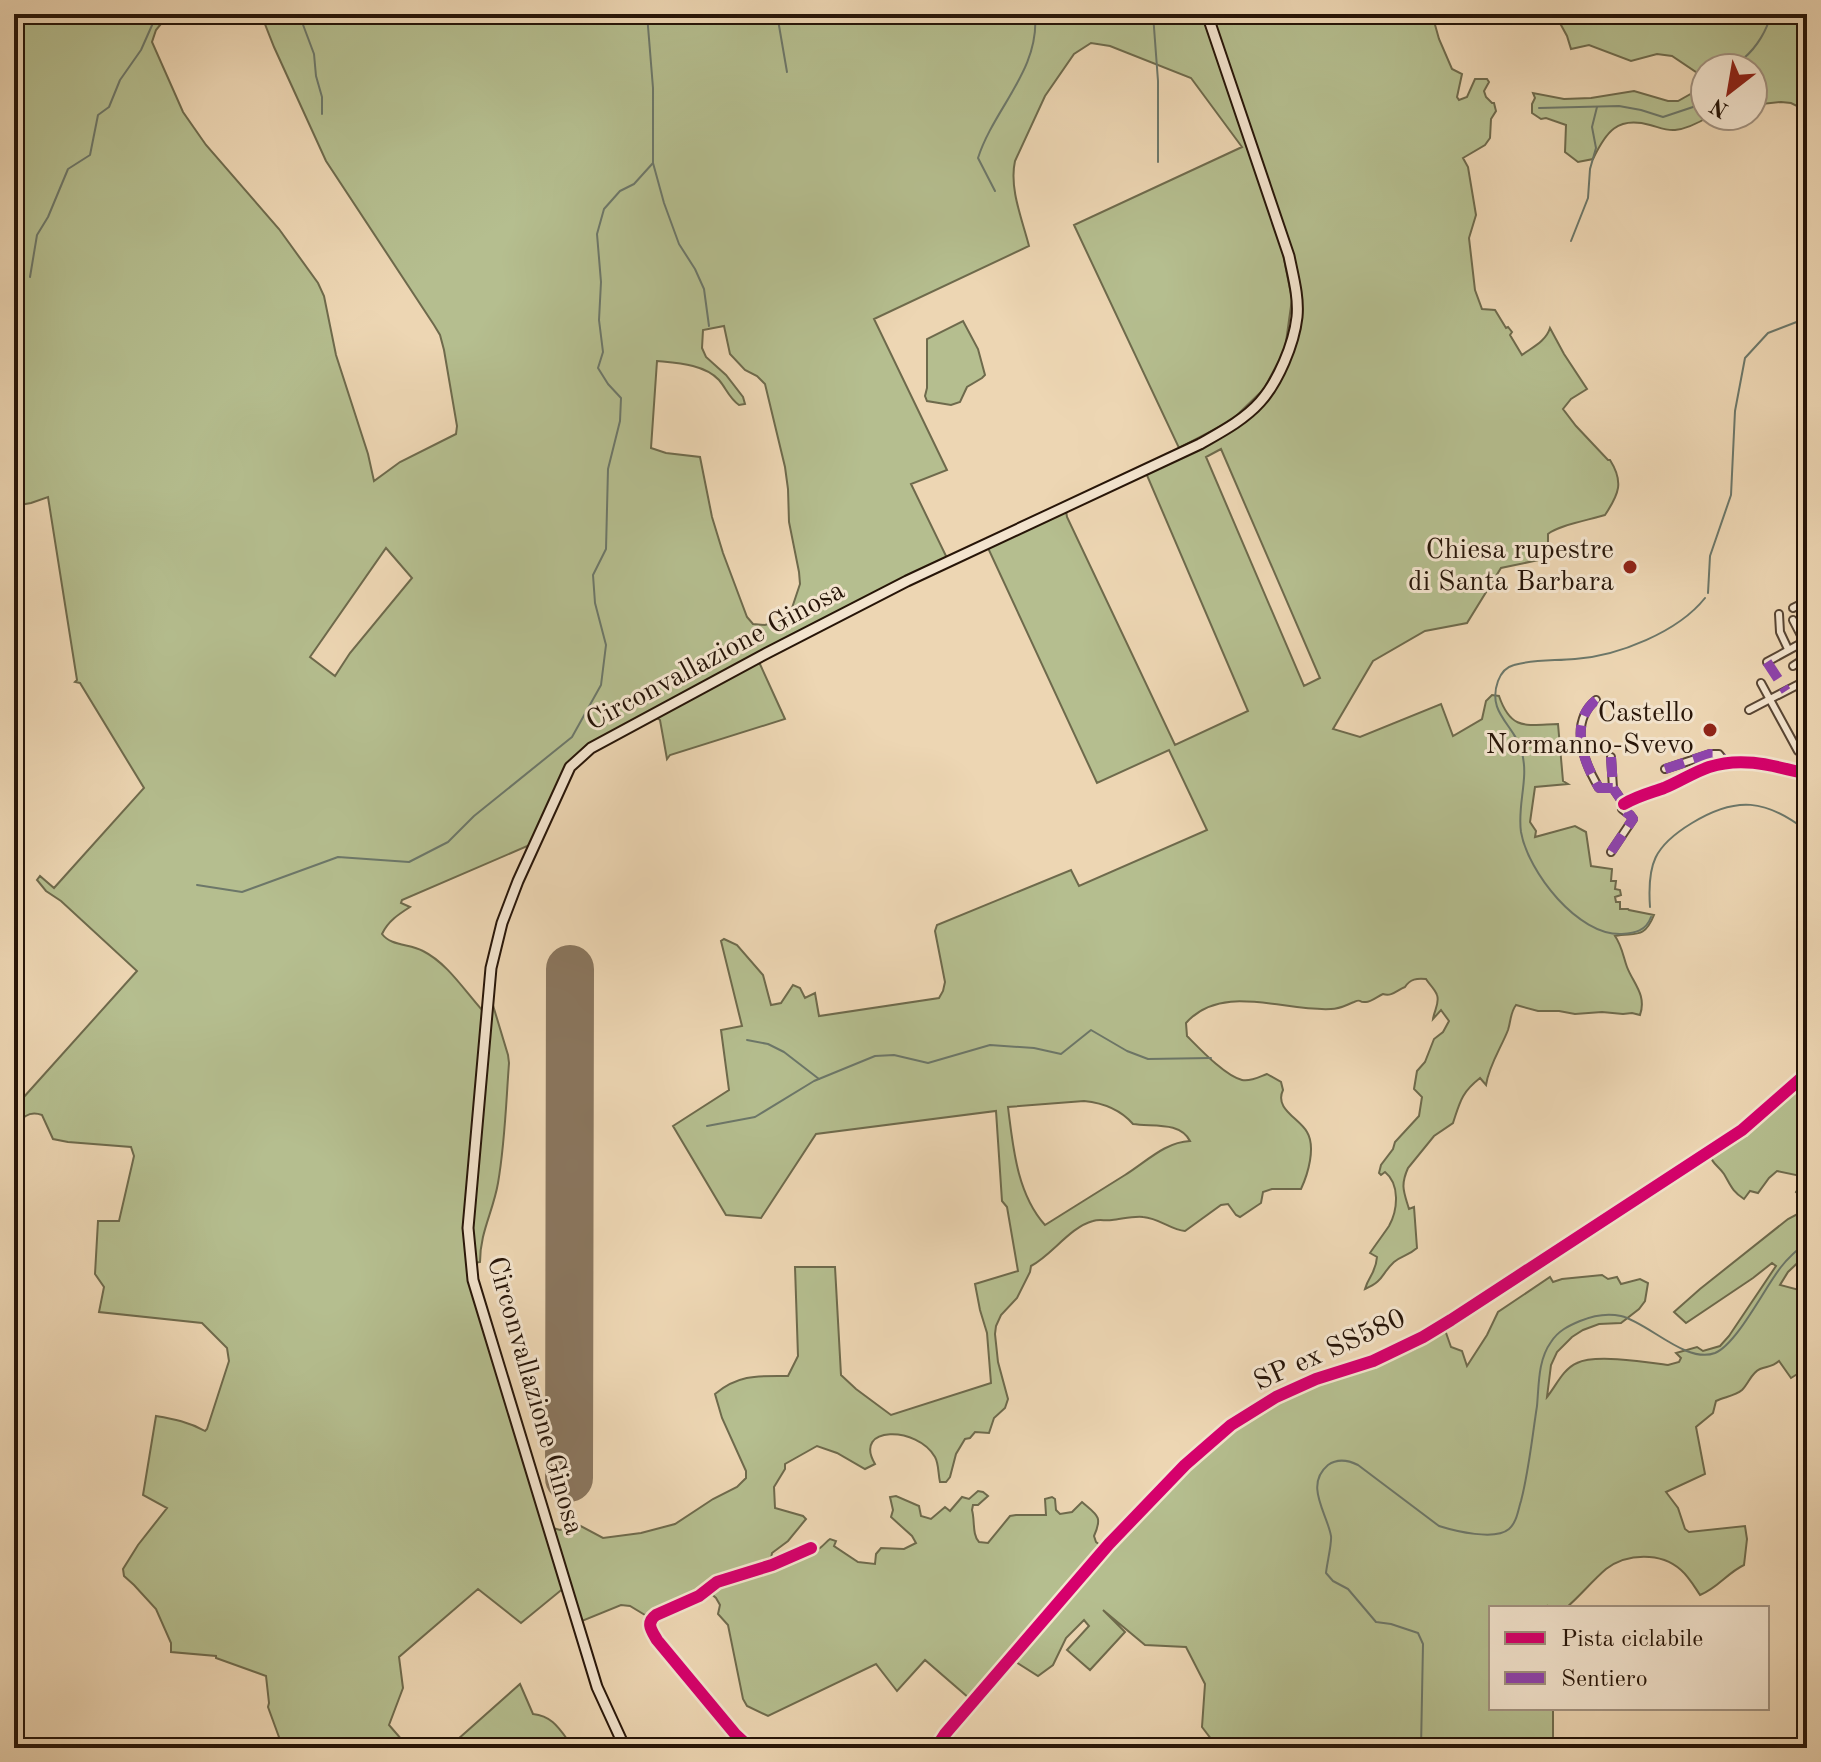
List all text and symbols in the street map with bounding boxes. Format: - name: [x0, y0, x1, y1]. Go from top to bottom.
- north arrow: [1689, 52, 1769, 132]
- text: N: [1707, 94, 1733, 121]
- place label: Chiesa rupestre di Santa Barbara: [1408, 537, 1614, 597]
- marker: Chiesa rupestre di Santa Barbara: [1621, 558, 1639, 576]
- street label: Circonvallazione Ginosa: [582, 577, 850, 737]
- place label: Castello Normanno-Svevo: [1485, 700, 1694, 760]
- marker: Castello Normanno-Svevo: [1701, 721, 1719, 739]
- street label: Circonvallazione Ginosa: [481, 1254, 587, 1538]
- street label: SP ex SS580: [1250, 1305, 1410, 1397]
- legend: [1489, 1606, 1769, 1710]
- text: Pista ciclabile: [1561, 1628, 1703, 1652]
- text: Sentiero: [1561, 1668, 1648, 1692]

